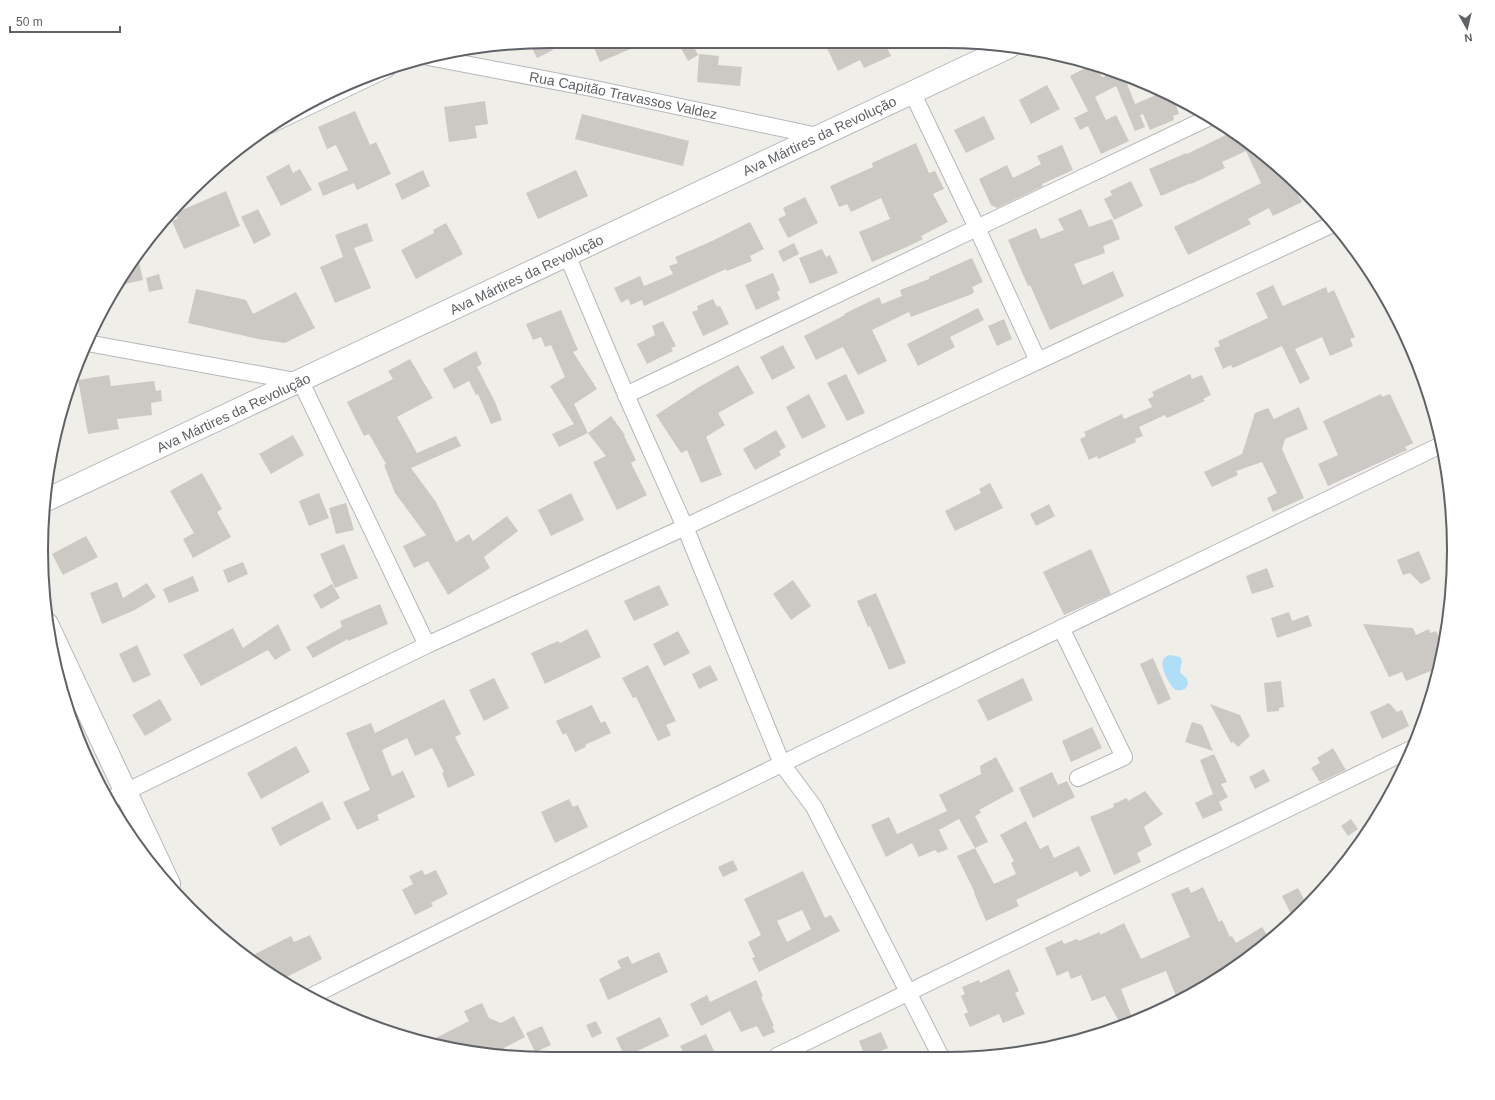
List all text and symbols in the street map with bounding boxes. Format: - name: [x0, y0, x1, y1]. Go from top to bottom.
- scale bar: [10, 8, 120, 34]
- north arrow: [1447, 8, 1487, 48]
- text: 50 m: [16, 15, 43, 29]
- text: N: [1464, 31, 1473, 44]
- street label: Rua Capitão Travassos Valdez: [528, 68, 719, 122]
- street label: Ava Mártires da Revolução: [740, 93, 899, 179]
- street label: Ava Mártires da Revolução: [447, 231, 606, 318]
- street label: Ava Mártires da Revolução: [154, 370, 313, 456]

